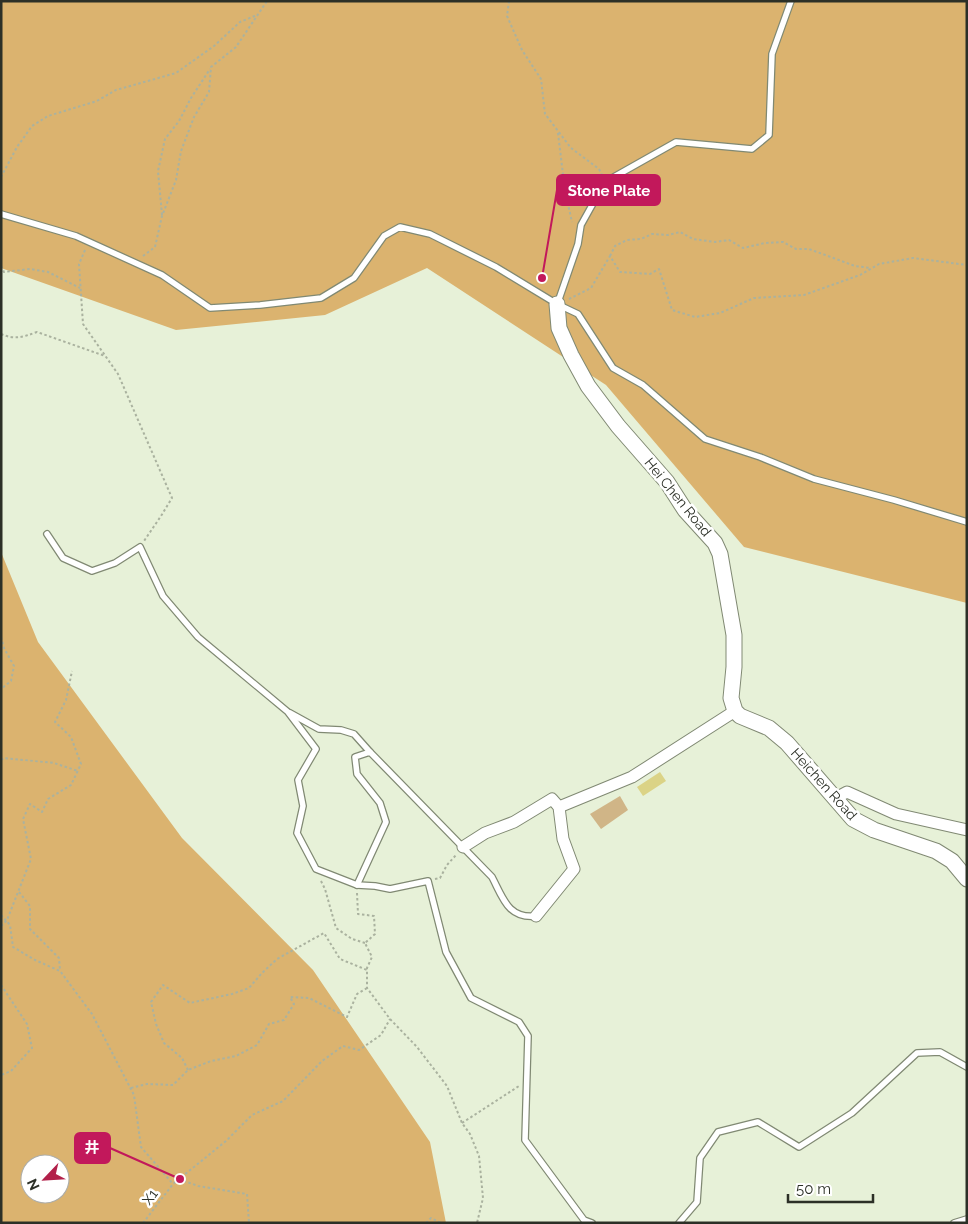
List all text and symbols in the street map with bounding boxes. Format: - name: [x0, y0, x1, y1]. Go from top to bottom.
- callout: Stone Plate: [557, 175, 660, 205]
- text: Stone Plate: [568, 182, 650, 200]
- street label: Hei Chen Road: [641, 455, 715, 539]
- street label: Heichen Road: [788, 745, 860, 823]
- callout: 井: [75, 1133, 110, 1163]
- text: 井: [84, 1139, 100, 1157]
- north arrow: [20, 1154, 70, 1204]
- scale bar: [788, 1172, 873, 1204]
- text: N: [24, 1176, 43, 1193]
- text: 50 m: [796, 1180, 831, 1198]
- street label: X1: [139, 1186, 161, 1208]

